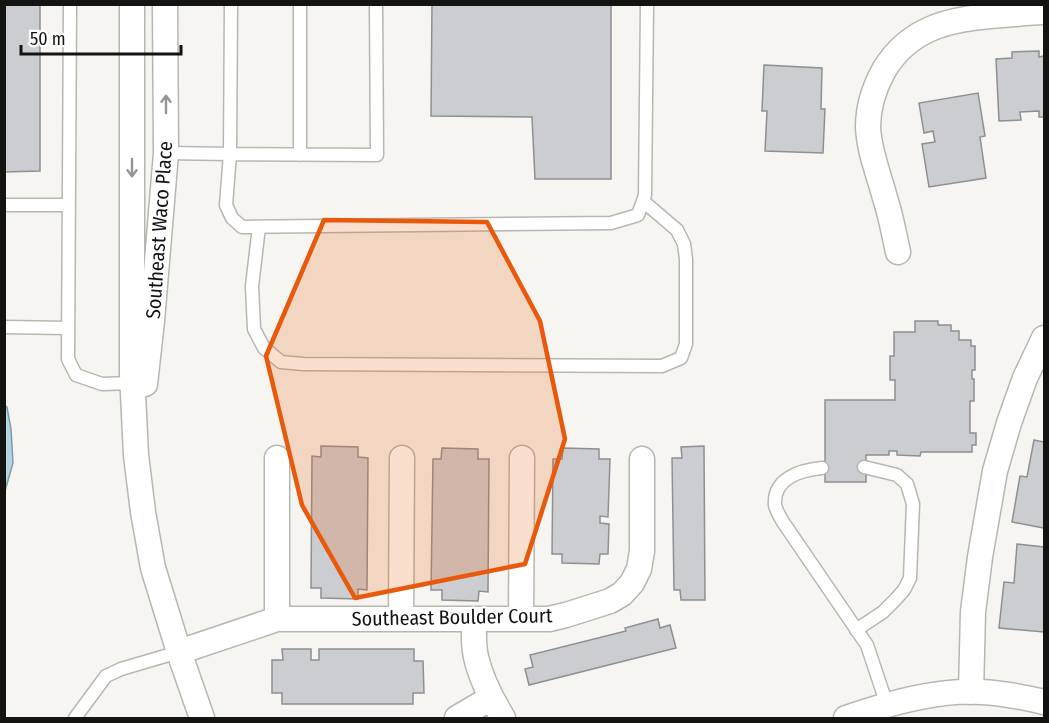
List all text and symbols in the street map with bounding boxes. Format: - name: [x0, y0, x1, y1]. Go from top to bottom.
- scale bar: [21, 18, 182, 56]
- text: 50 m: [30, 28, 66, 50]
- one-way arrow: [160, 95, 172, 115]
- street label: Southeast Waco Place: [141, 140, 177, 320]
- one-way arrow: [126, 158, 138, 177]
- street label: Southeast Boulder Court: [351, 603, 553, 631]

